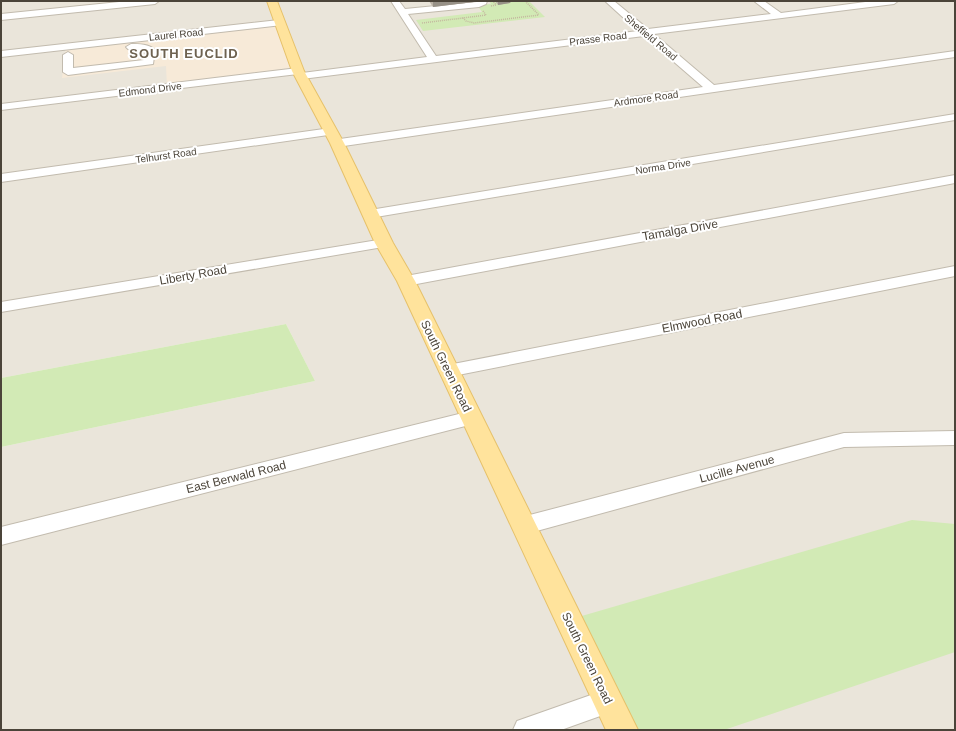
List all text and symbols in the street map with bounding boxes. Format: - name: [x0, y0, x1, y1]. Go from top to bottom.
- street label: Sheffield Road: [622, 12, 679, 63]
- street label: Laurel Road: [148, 26, 204, 43]
- street label: Prasse Road: [569, 30, 627, 47]
- district label: SOUTH EUCLID: [129, 46, 239, 61]
- street label: Edmond Drive: [118, 80, 183, 99]
- street label: Ardmore Road: [613, 89, 679, 108]
- street label: Telhurst Road: [135, 146, 197, 165]
- street label: Norma Drive: [635, 157, 692, 176]
- street label: Tamalga Drive: [641, 216, 719, 244]
- street label: Liberty Road: [158, 262, 228, 288]
- street label: Elmwood Road: [661, 306, 743, 336]
- street label: South Green Road: [418, 318, 474, 414]
- street label: Lucille Avenue: [698, 452, 776, 486]
- street label: East Berwald Road: [184, 458, 288, 496]
- street label: South Green Road: [559, 610, 615, 706]

